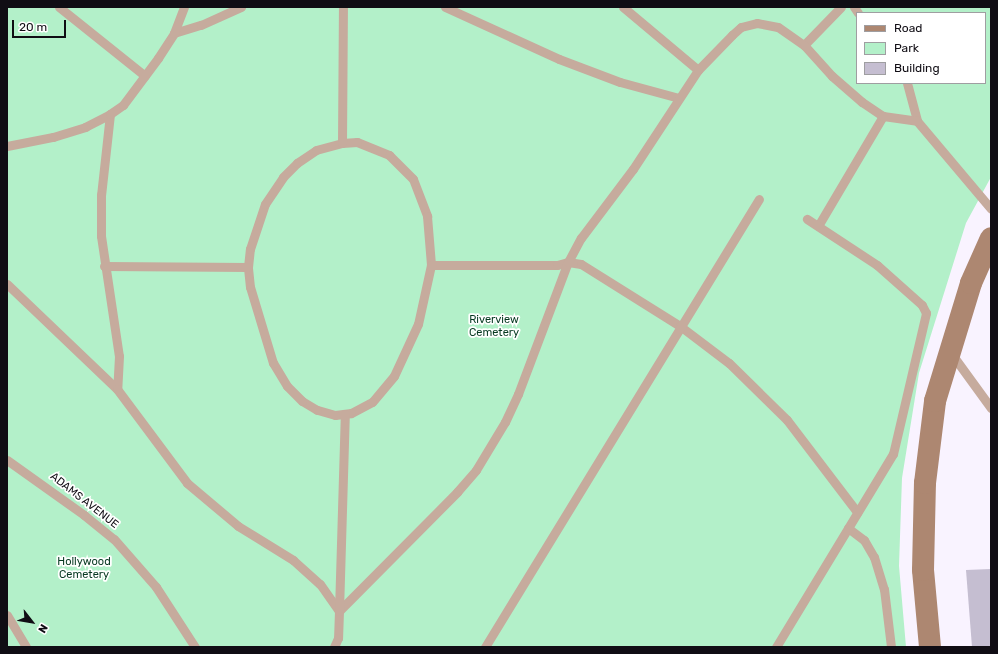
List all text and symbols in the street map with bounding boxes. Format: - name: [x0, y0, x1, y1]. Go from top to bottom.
- scale bar: [14, 12, 68, 38]
- legend: [856, 12, 986, 84]
- text: 20 m: [19, 20, 47, 34]
- text: Road: [894, 21, 922, 35]
- text: Park: [894, 41, 919, 55]
- text: Building: [894, 61, 940, 75]
- park label: Riverview Cemetery: [469, 314, 519, 340]
- street label: ADAMS AVENUE: [47, 470, 121, 532]
- park label: Hollywood Cemetery: [57, 556, 111, 582]
- north arrow: [12, 602, 52, 642]
- text: N: [35, 622, 50, 635]

